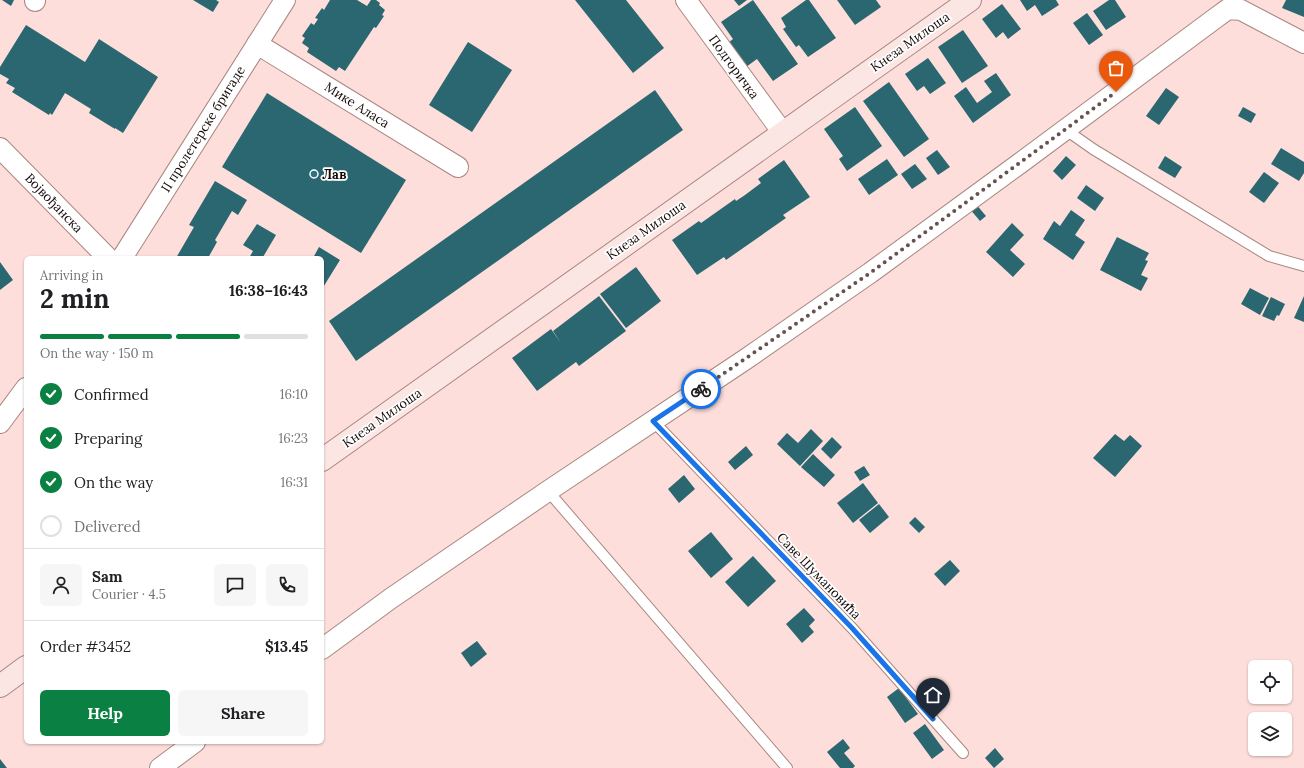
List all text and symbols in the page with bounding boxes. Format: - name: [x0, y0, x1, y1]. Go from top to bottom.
- street label: Кнеза Милоша: [867, 8, 953, 76]
- street label: Подгоричка: [705, 32, 763, 103]
- pin: [1099, 51, 1133, 92]
- icon: bag: [1105, 57, 1127, 79]
- street label: II пролетерске бригаде: [157, 63, 249, 195]
- street label: Мике Аласа: [321, 78, 393, 132]
- place label: Лав: [322, 166, 347, 183]
- marker: Лав: [309, 169, 319, 179]
- street label: Војвођанска: [21, 170, 87, 237]
- street label: Кнеза Милоша: [603, 196, 689, 264]
- text: Arriving in: [40, 267, 103, 284]
- text: 16:38–16:43: [229, 281, 308, 300]
- text: 2 min: [40, 282, 110, 315]
- text: On the way · 150 m: [40, 345, 154, 362]
- courier: [681, 369, 721, 409]
- icon: bike: [690, 378, 712, 400]
- icon: check: [40, 383, 62, 405]
- street label: Кнеза Милоша: [339, 384, 425, 452]
- text: Confirmed: [74, 385, 149, 404]
- text: 16:10: [280, 386, 308, 403]
- icon: check: [40, 427, 62, 449]
- text: Preparing: [74, 429, 142, 448]
- text: 16:23: [278, 430, 308, 447]
- icon: check: [40, 471, 62, 493]
- text: On the way: [74, 473, 153, 492]
- text: 16:31: [281, 474, 308, 491]
- text: Delivered: [74, 517, 141, 536]
- street label: Саве Шумановића: [773, 529, 865, 623]
- button: person: [40, 564, 82, 606]
- button: chat: [214, 564, 256, 606]
- button: phone: [266, 564, 308, 606]
- text: Sam: [92, 567, 123, 586]
- text: Courier · 4.5: [92, 586, 166, 603]
- text: Order #3452: [40, 637, 131, 656]
- text: $13.45: [265, 637, 308, 656]
- map controls: [1248, 660, 1292, 756]
- button: locate: [1248, 660, 1292, 704]
- pin: [916, 678, 950, 719]
- icon: home: [922, 684, 944, 706]
- button: Help: [40, 690, 170, 736]
- button: Share: [178, 690, 308, 736]
- button: layers: [1248, 712, 1292, 756]

